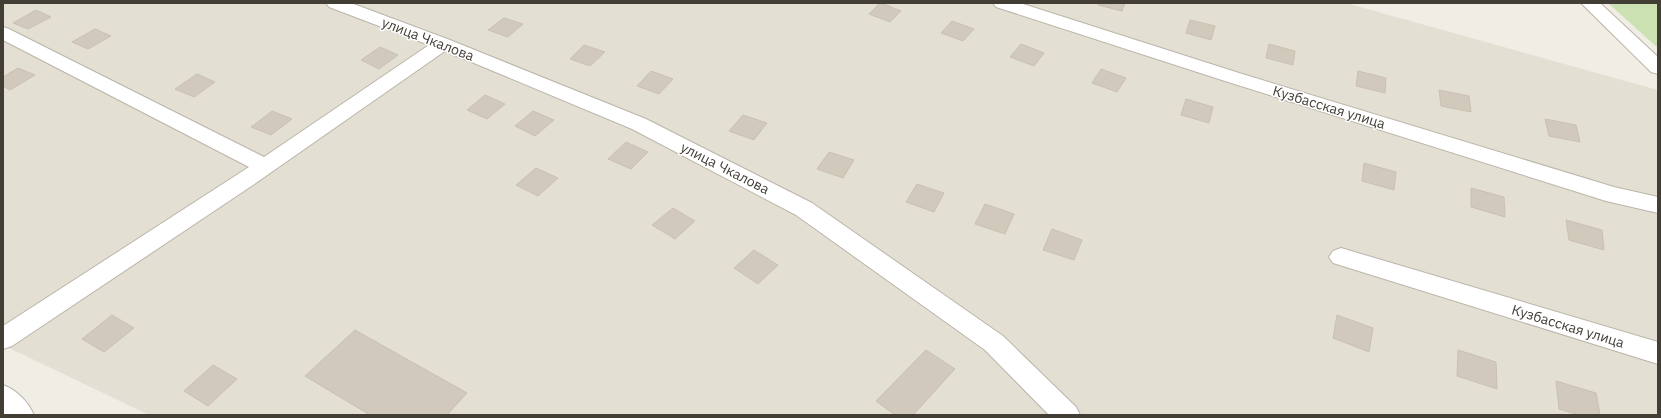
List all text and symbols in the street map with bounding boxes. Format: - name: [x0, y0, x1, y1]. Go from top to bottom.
- street label: улица Чкалова: [379, 13, 477, 65]
- street label: Кузбасская улица: [1270, 81, 1388, 133]
- street label: улица Чкалова: [678, 138, 773, 198]
- street label: Кузбасская улица: [1509, 300, 1627, 352]

